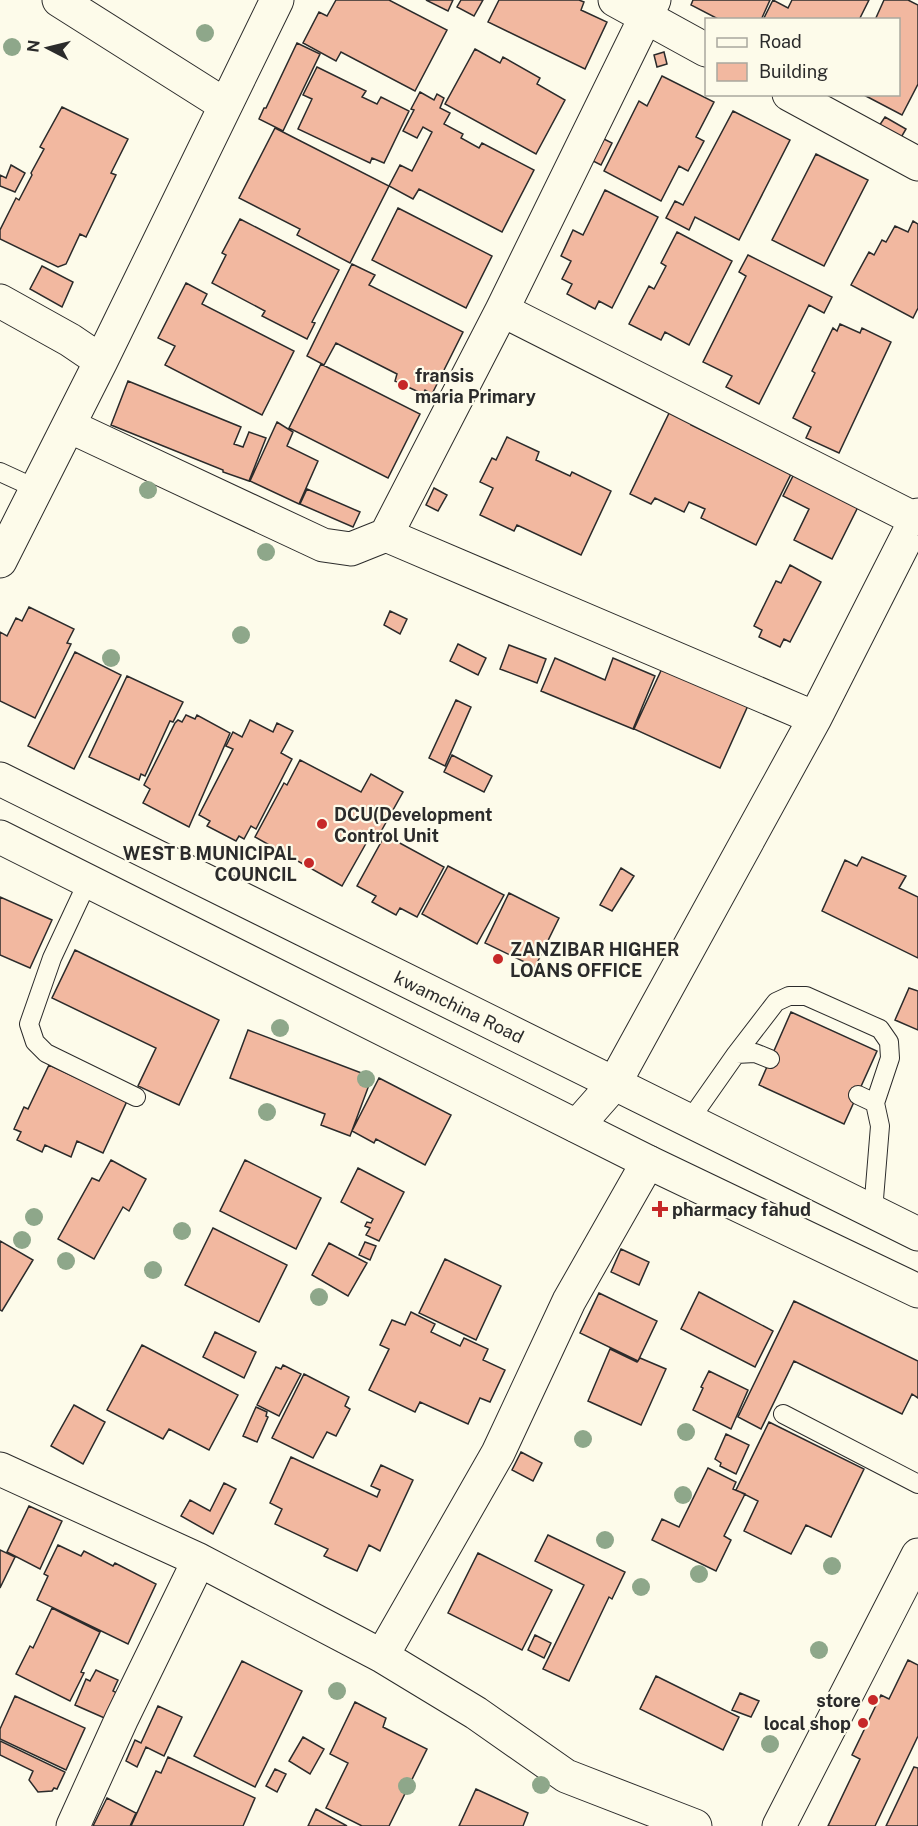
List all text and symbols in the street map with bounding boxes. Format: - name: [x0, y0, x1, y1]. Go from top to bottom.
- north arrow: [18, 18, 78, 78]
- legend: [705, 18, 900, 96]
- text: Road: [759, 31, 802, 52]
- text: N: [23, 39, 44, 54]
- text: Building: [759, 61, 828, 82]
- place label: fransis maria Primary: [415, 365, 536, 407]
- marker: fransis maria Primary: [396, 378, 410, 392]
- place label: DCU(Development Control Unit: [334, 804, 492, 846]
- marker: DCU(Development Control Unit: [315, 817, 329, 831]
- place label: WEST B MUNICIPAL COUNCIL: [123, 843, 297, 885]
- marker: WEST B MUNICIPAL COUNCIL: [302, 856, 316, 870]
- place label: ZANZIBAR HIGHER LOANS OFFICE: [510, 939, 680, 981]
- marker: ZANZIBAR HIGHER LOANS OFFICE: [491, 952, 505, 966]
- street label: kwamchina Road: [391, 967, 527, 1047]
- place label: pharmacy fahud: [672, 1199, 811, 1220]
- marker: pharmacy fahud: [653, 1202, 667, 1216]
- place label: store: [816, 1690, 861, 1711]
- marker: store: [866, 1693, 880, 1707]
- place label: local shop: [764, 1713, 851, 1734]
- marker: local shop: [856, 1716, 870, 1730]

